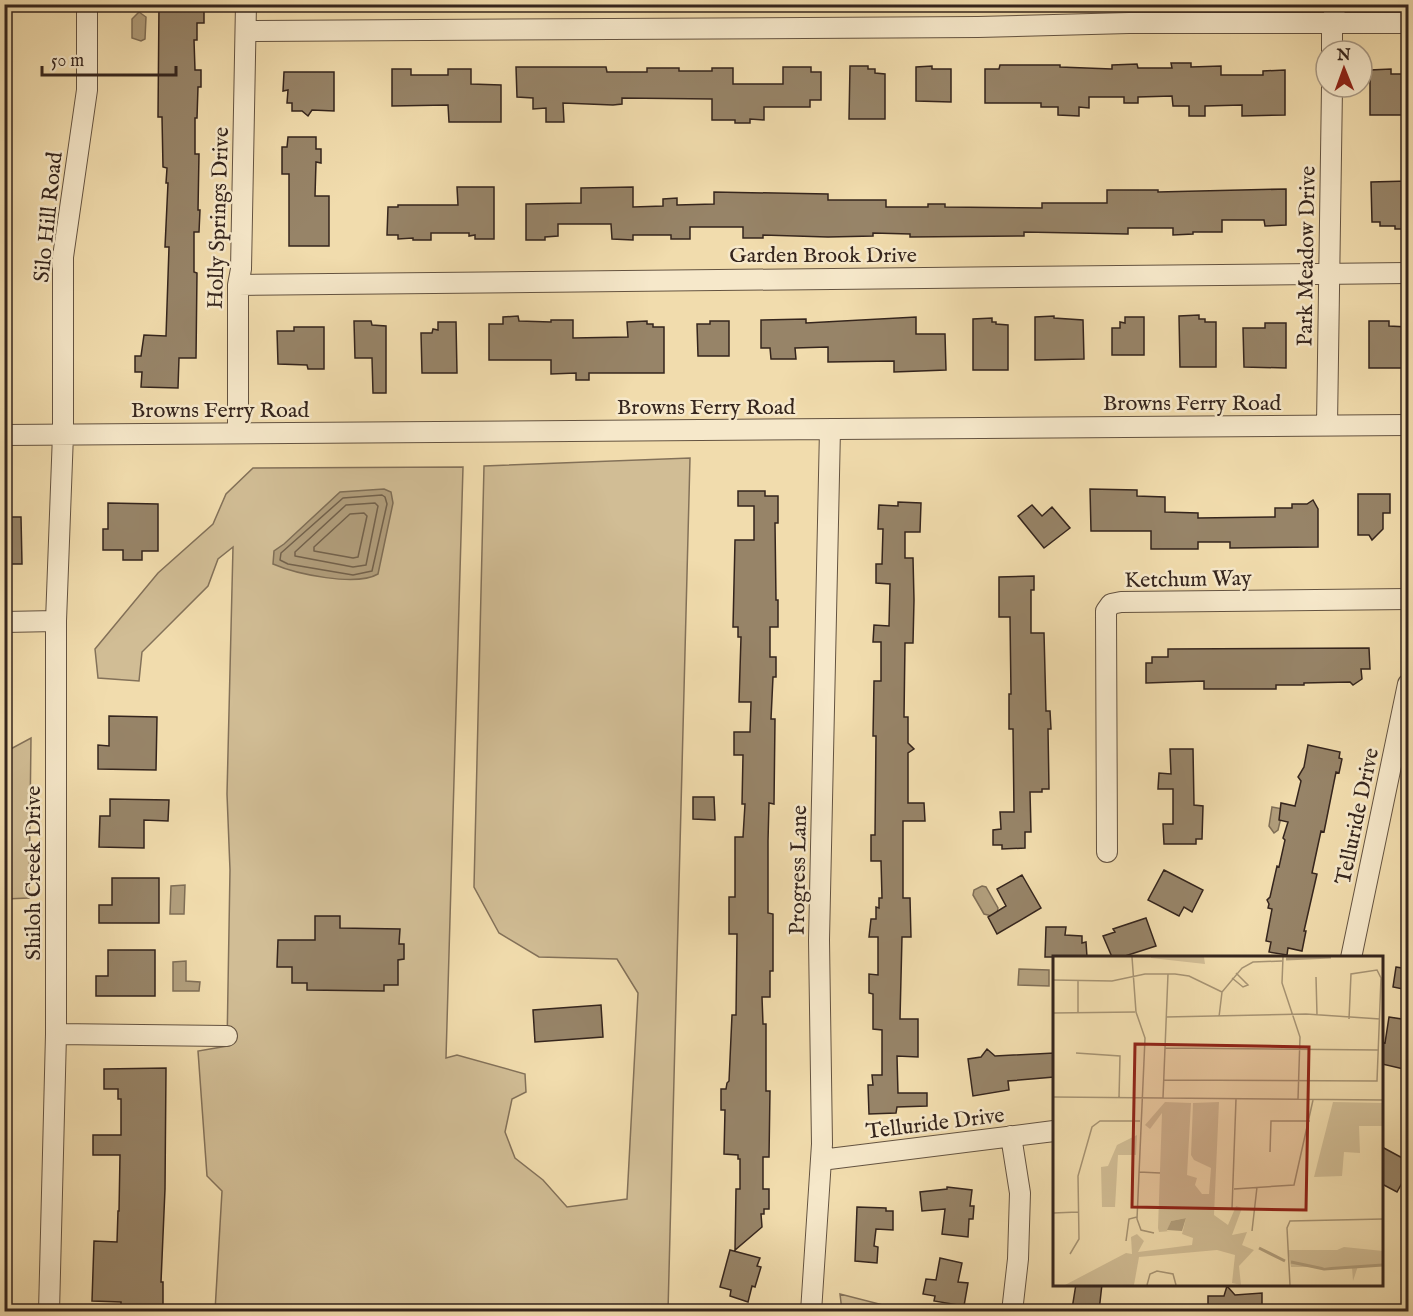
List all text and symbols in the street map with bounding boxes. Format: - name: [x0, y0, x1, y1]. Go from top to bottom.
- scale bar: [42, 39, 176, 77]
- north arrow: [1314, 39, 1374, 99]
- text: N: [1336, 46, 1351, 66]
- text: 50 m: [51, 50, 84, 73]
- street label: Holly Springs Drive: [202, 127, 236, 310]
- street label: Silo Hill Road: [28, 150, 70, 284]
- street label: Park Meadow Drive: [1291, 165, 1323, 347]
- street label: Garden Brook Drive: [729, 242, 917, 270]
- street label: Browns Ferry Road: [1103, 390, 1281, 418]
- street label: Browns Ferry Road: [617, 394, 795, 422]
- street label: Browns Ferry Road: [131, 397, 309, 425]
- street label: Ketchum Way: [1124, 565, 1252, 595]
- street label: Telluride Drive: [1330, 745, 1386, 887]
- street label: Shiloh Creek Drive: [20, 786, 48, 960]
- street label: Progress Lane: [784, 805, 814, 935]
- inset map: [1053, 956, 1383, 1286]
- street label: Telluride Drive: [864, 1102, 1006, 1146]

